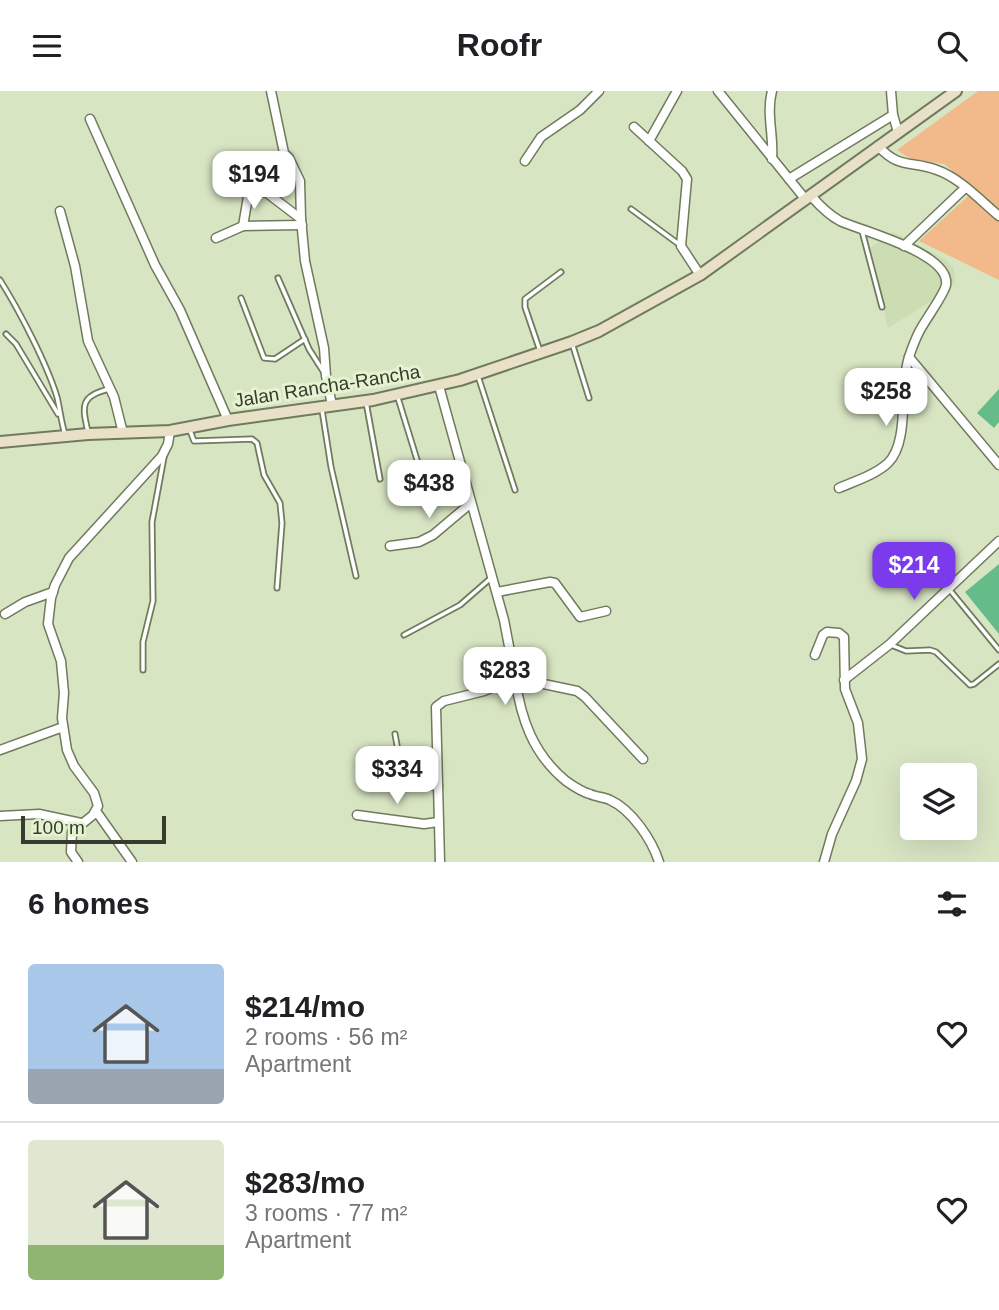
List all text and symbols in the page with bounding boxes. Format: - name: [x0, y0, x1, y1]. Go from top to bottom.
- icon: menu: [28, 27, 66, 65]
- text: Roofr: [457, 27, 542, 63]
- icon: search: [933, 27, 971, 65]
- pin: $194: [213, 151, 295, 211]
- text: $194: [228, 161, 280, 187]
- street label: Jalan Rancha-Rancha: [233, 361, 422, 411]
- pin: $258: [845, 369, 927, 428]
- text: $258: [860, 378, 912, 404]
- pin: $438: [388, 461, 470, 520]
- text: $438: [403, 470, 455, 496]
- pin: $214: [873, 543, 955, 602]
- text: $214: [888, 552, 940, 578]
- pin: $283: [464, 647, 546, 707]
- text: $283: [479, 657, 531, 683]
- pin: $334: [356, 747, 438, 806]
- text: $334: [371, 756, 423, 782]
- map controls: [900, 763, 977, 840]
- button: layers: [900, 763, 977, 840]
- scale bar: [21, 813, 166, 845]
- text: 100 m: [32, 817, 85, 838]
- icon: filters: [933, 885, 971, 923]
- text: 6 homes: [28, 887, 150, 920]
- text: $214/mo: [245, 990, 365, 1023]
- icon: home: [84, 992, 168, 1076]
- icon: heart: [933, 1015, 971, 1053]
- text: 2 rooms · 56 m²: [245, 1024, 407, 1050]
- text: Apartment: [245, 1051, 351, 1077]
- text: $283/mo: [245, 1166, 365, 1199]
- icon: home: [84, 1168, 168, 1252]
- icon: heart: [933, 1191, 971, 1229]
- text: 3 rooms · 77 m²: [245, 1200, 407, 1226]
- text: Apartment: [245, 1227, 351, 1253]

